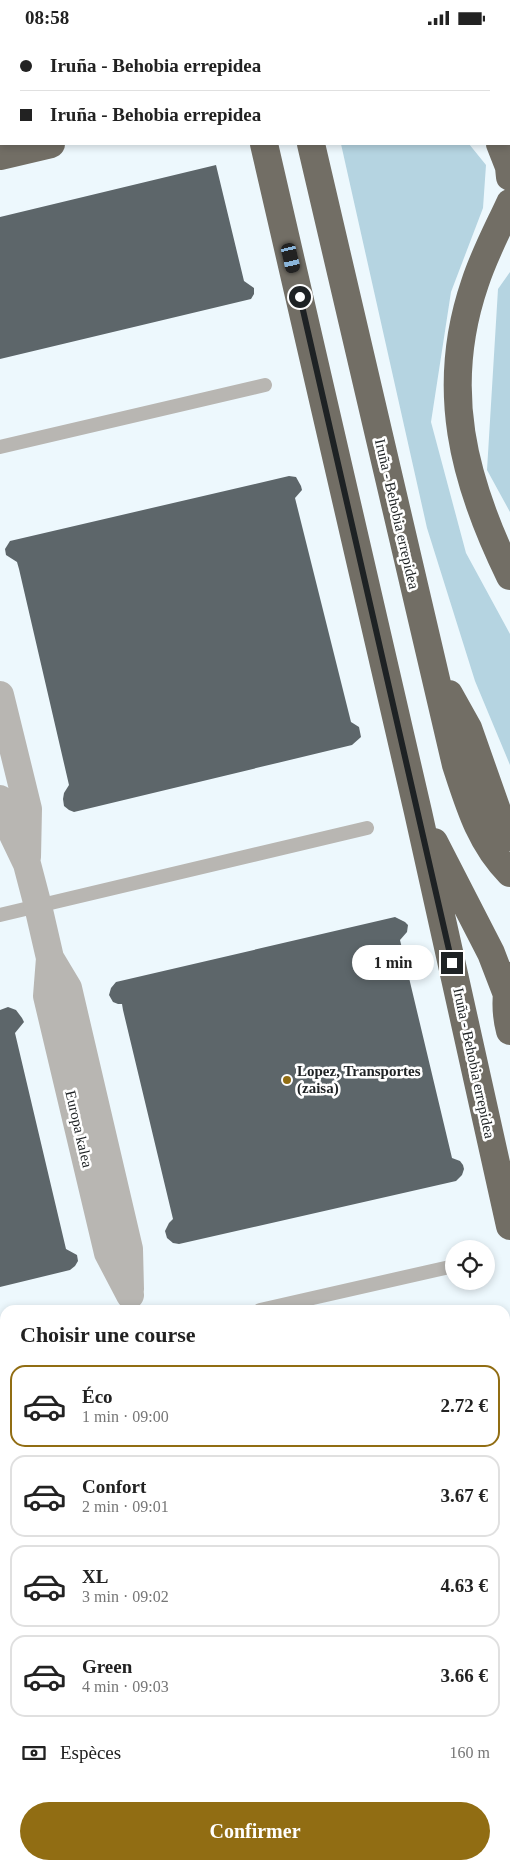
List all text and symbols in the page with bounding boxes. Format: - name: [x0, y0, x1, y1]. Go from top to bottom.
- text: 08:58: [25, 7, 69, 28]
- text: Iruña - Behobia errepidea: [50, 55, 261, 76]
- text: Iruña - Behobia errepidea: [50, 104, 261, 125]
- car: [280, 242, 301, 274]
- route start: [289, 286, 311, 308]
- street label: Iruña - Behobia errepidea: [372, 437, 422, 591]
- callout: 1 min: [352, 945, 434, 981]
- route end: [441, 952, 463, 974]
- text: 1 min: [374, 954, 412, 971]
- street label: Iruña - Behobia errepidea: [450, 986, 498, 1140]
- place label: Lopez, Transportes (zaisa): [297, 1063, 421, 1097]
- marker: Lopez, Transportes (zaisa): [281, 1074, 293, 1086]
- street label: Europa kalea: [62, 1089, 96, 1169]
- map controls: [445, 1240, 495, 1290]
- button: locate: [445, 1240, 495, 1290]
- text: Choisir une course: [20, 1322, 196, 1347]
- icon: car: [22, 1384, 67, 1429]
- text: Éco: [82, 1386, 113, 1407]
- text: 2.72 €: [441, 1395, 488, 1416]
- text: 1 min · 09:00: [82, 1408, 169, 1425]
- icon: car: [22, 1474, 67, 1519]
- text: Confort: [82, 1476, 146, 1497]
- text: 3.67 €: [441, 1485, 488, 1506]
- text: 2 min · 09:01: [82, 1498, 169, 1515]
- icon: car: [22, 1564, 67, 1609]
- text: XL: [82, 1566, 108, 1587]
- text: 4.63 €: [441, 1575, 488, 1596]
- text: 3 min · 09:02: [82, 1588, 169, 1605]
- icon: car: [22, 1654, 67, 1699]
- text: Green: [82, 1656, 132, 1677]
- text: 3.66 €: [441, 1665, 488, 1686]
- text: 4 min · 09:03: [82, 1678, 169, 1695]
- icon: cash: [20, 1739, 48, 1767]
- text: Espèces: [60, 1742, 121, 1763]
- text: 160 m: [450, 1744, 490, 1761]
- button: Confirmer: [20, 1802, 490, 1860]

